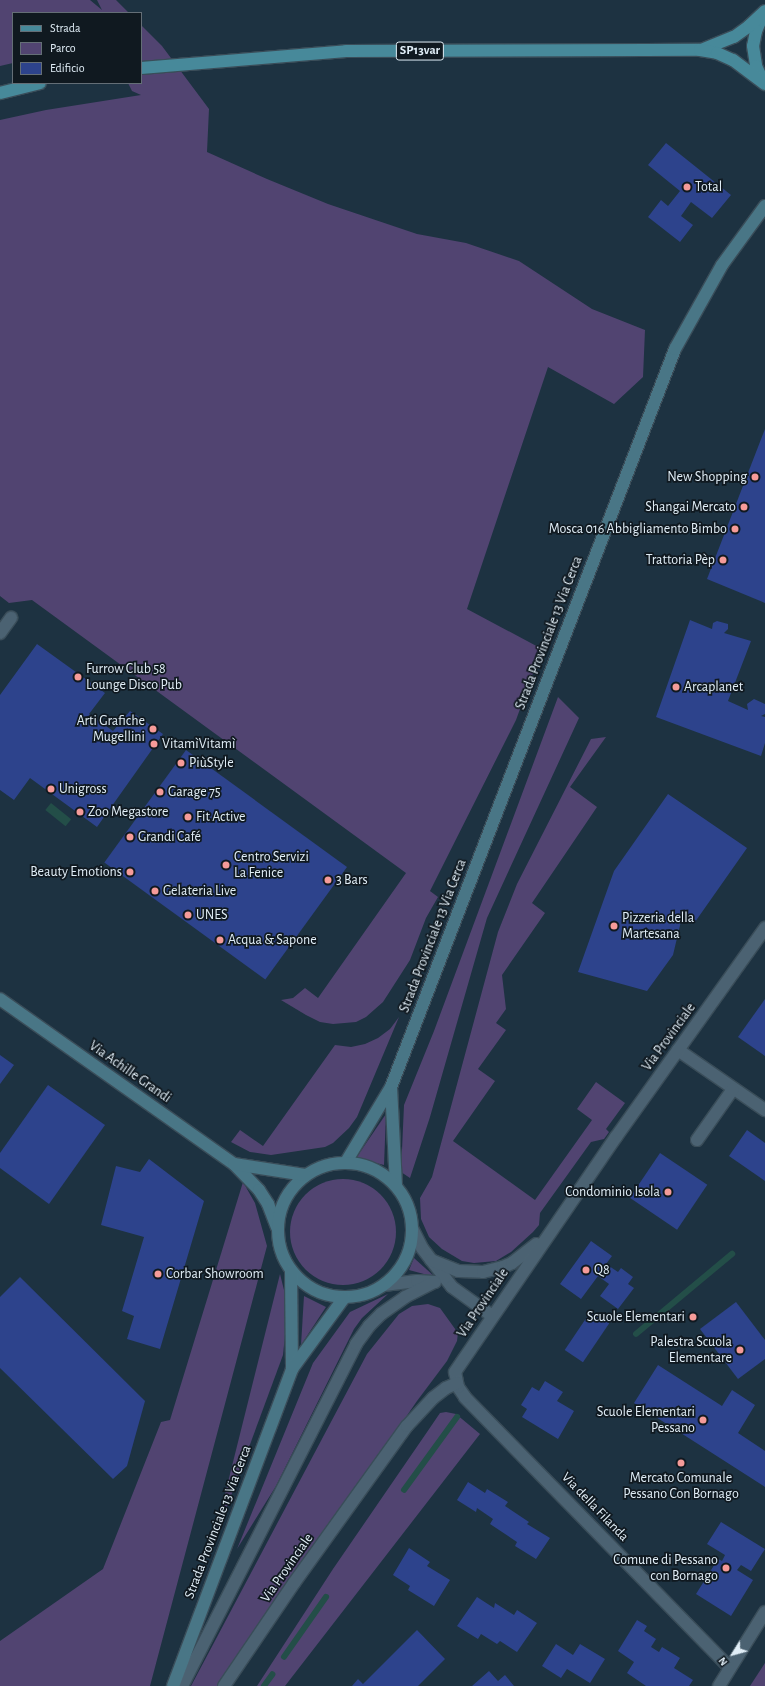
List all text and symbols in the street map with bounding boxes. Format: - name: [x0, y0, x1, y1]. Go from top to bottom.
- legend: [12, 12, 142, 84]
- text: Strada: [50, 22, 81, 34]
- road number: SP13var: [395, 40, 445, 62]
- text: Parco: [50, 42, 76, 54]
- text: Edificio: [50, 62, 85, 74]
- place label: Total: [695, 179, 722, 195]
- marker: Total: [682, 182, 692, 192]
- place label: New Shopping: [667, 469, 747, 485]
- marker: New Shopping: [750, 472, 760, 482]
- place label: Shangai Mercato: [645, 499, 736, 515]
- marker: Shangai Mercato: [739, 502, 749, 512]
- place label: Mosca 016 Abbigliamento Bimbo: [549, 521, 727, 537]
- marker: Mosca 016 Abbigliamento Bimbo: [730, 524, 740, 534]
- place label: Trattoria Pèp: [646, 552, 715, 568]
- street label: Strada Provinciale 13 Via Cerca: [512, 554, 586, 712]
- marker: Trattoria Pèp: [718, 555, 728, 565]
- place label: Furrow Club 58 Lounge Disco Pub: [86, 661, 182, 694]
- marker: Furrow Club 58 Lounge Disco Pub: [73, 672, 83, 682]
- place label: Arcaplanet: [684, 679, 743, 695]
- marker: Arcaplanet: [671, 682, 681, 692]
- place label: Arti Grafiche Mugellini: [77, 713, 145, 746]
- marker: Arti Grafiche Mugellini: [148, 724, 158, 734]
- place label: VitamìVitamì: [162, 736, 235, 752]
- marker: VitamìVitamì: [149, 739, 159, 749]
- place label: PiùStyle: [189, 755, 234, 771]
- marker: PiùStyle: [176, 758, 186, 768]
- place label: Unigross: [59, 781, 107, 797]
- marker: Unigross: [46, 784, 56, 794]
- place label: Garage 75: [168, 784, 221, 800]
- marker: Garage 75: [155, 787, 165, 797]
- place label: Zoo Megastore: [88, 804, 168, 820]
- marker: Zoo Megastore: [75, 807, 85, 817]
- place label: Fit Active: [196, 809, 245, 825]
- marker: Fit Active: [183, 812, 193, 822]
- place label: Grandi Café: [138, 829, 201, 845]
- marker: Grandi Café: [125, 832, 135, 842]
- place label: Centro Servizi La Fenice: [234, 849, 309, 882]
- street label: Strada Provinciale 13 Via Cerca: [396, 857, 470, 1015]
- marker: Centro Servizi La Fenice: [221, 860, 231, 870]
- place label: Beauty Emotions: [30, 864, 122, 880]
- marker: Beauty Emotions: [125, 867, 135, 877]
- place label: 3 Bars: [336, 872, 368, 888]
- marker: 3 Bars: [323, 875, 333, 885]
- place label: Gelateria Live: [163, 883, 236, 899]
- marker: Gelateria Live: [150, 886, 160, 896]
- place label: UNES: [196, 907, 228, 923]
- marker: UNES: [183, 910, 193, 920]
- place label: Pizzeria della Martesana: [622, 910, 694, 942]
- marker: Pizzeria della Martesana: [609, 921, 619, 931]
- place label: Acqua & Sapone: [228, 932, 317, 948]
- marker: Acqua & Sapone: [215, 935, 225, 945]
- street label: Via Provinciale: [639, 1000, 699, 1074]
- street label: Via Achille Grandi: [86, 1037, 174, 1107]
- place label: Condominio Isola: [565, 1184, 660, 1200]
- marker: Condominio Isola: [663, 1187, 673, 1197]
- place label: Q8: [594, 1262, 610, 1278]
- street label: Via Provinciale: [454, 1265, 512, 1341]
- marker: Q8: [581, 1265, 591, 1275]
- place label: Corbar Showroom: [166, 1266, 264, 1282]
- marker: Corbar Showroom: [153, 1269, 163, 1279]
- place label: Scuole Elementari: [587, 1309, 685, 1325]
- marker: Scuole Elementari: [688, 1312, 698, 1322]
- place label: Palestra Scuola Elementare: [650, 1334, 732, 1366]
- marker: Palestra Scuola Elementare: [735, 1345, 745, 1355]
- place label: Scuole Elementari Pessano: [597, 1404, 695, 1436]
- marker: Scuole Elementari Pessano: [698, 1415, 708, 1425]
- street label: Strada Provinciale 13 Via Cerca: [181, 1443, 255, 1601]
- marker: Mercato Comunale Pessano Con Bornago: [676, 1458, 686, 1468]
- street label: Via della Filanda: [558, 1469, 632, 1545]
- place label: Mercato Comunale Pessano Con Bornago: [623, 1470, 739, 1502]
- street label: Via Provinciale: [257, 1530, 317, 1606]
- place label: Comune di Pessano con Bornago: [613, 1552, 718, 1584]
- marker: Comune di Pessano con Bornago: [721, 1563, 731, 1573]
- north arrow: [713, 1634, 753, 1674]
- text: N: [716, 1655, 730, 1668]

